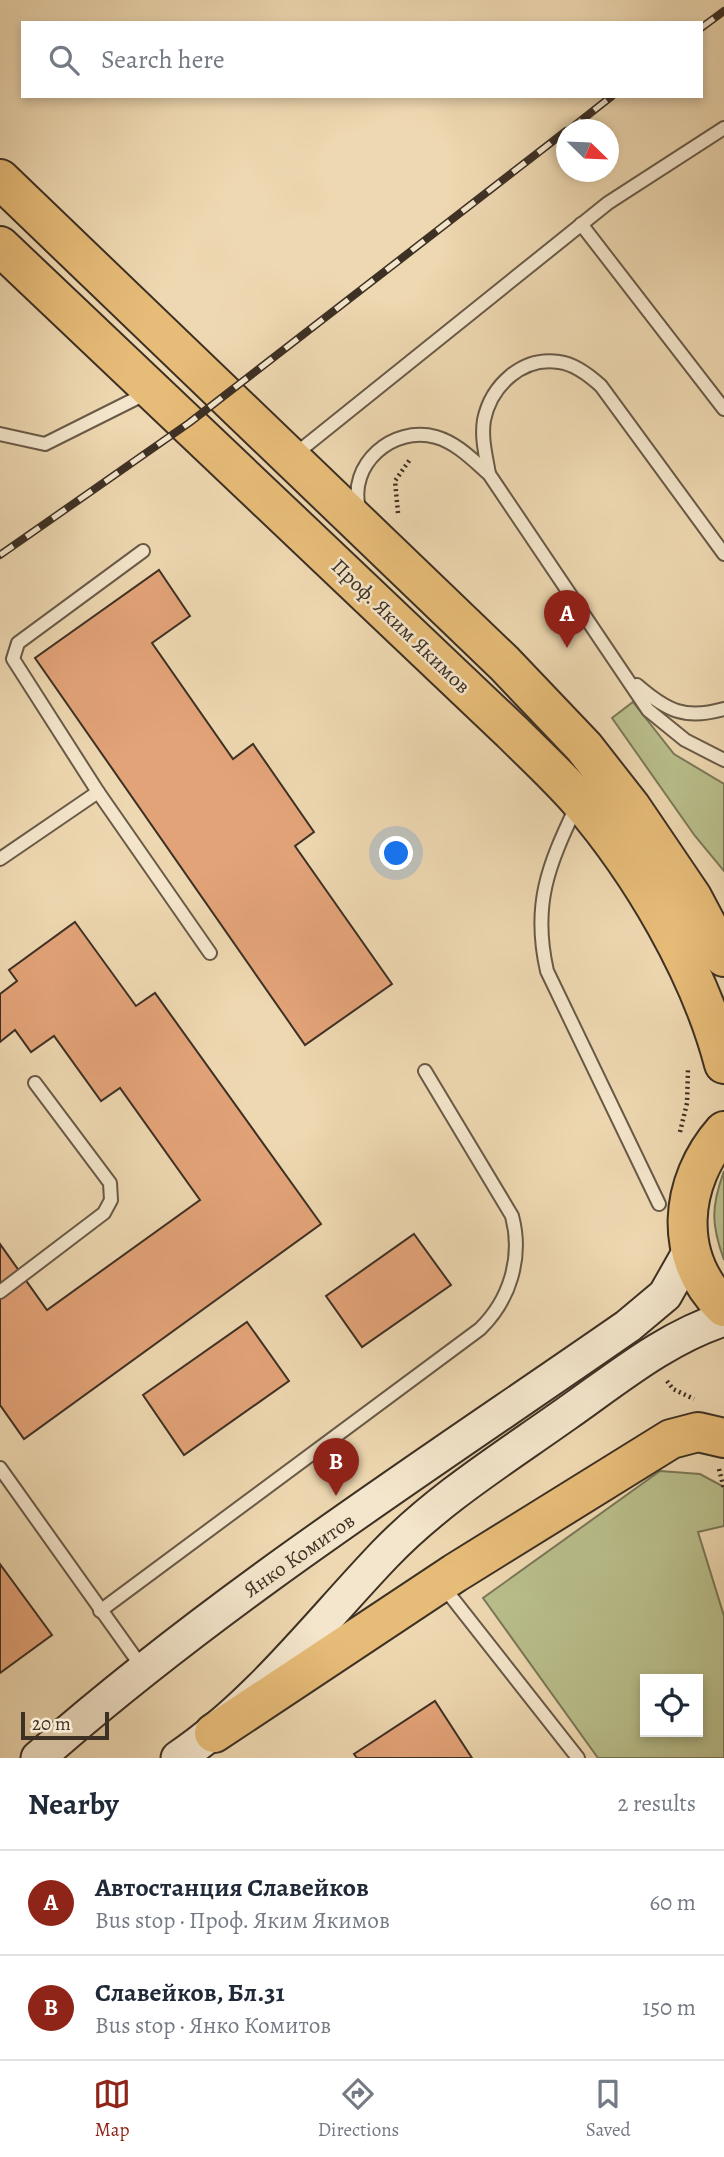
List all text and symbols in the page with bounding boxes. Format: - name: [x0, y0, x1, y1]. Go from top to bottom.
- search box: [21, 21, 703, 98]
- icon: search: [45, 41, 83, 79]
- text: Search here: [101, 42, 225, 77]
- north arrow: [556, 119, 619, 182]
- street label: Проф. Яким Якимов: [325, 552, 477, 700]
- pin: A: [544, 590, 590, 648]
- your location: [379, 836, 413, 870]
- pin: B: [313, 1438, 359, 1496]
- street label: Янко Комитов: [238, 1506, 360, 1604]
- map controls: [640, 1674, 703, 1737]
- button: locate: [640, 1674, 703, 1737]
- scale bar: [21, 1709, 108, 1741]
- text: 20 m: [32, 1711, 71, 1737]
- text: Nearby: [28, 1784, 119, 1824]
- text: 2 results: [618, 1788, 696, 1819]
- text: Автостанция Славейков: [95, 1870, 369, 1905]
- text: A: [44, 1887, 58, 1918]
- text: 60 m: [649, 1887, 696, 1918]
- text: Bus stop · Проф. Яким Якимов: [95, 1905, 390, 1936]
- text: Славейков, Бл.31: [95, 1975, 285, 2010]
- text: B: [44, 1992, 58, 2023]
- text: 150 m: [642, 1992, 696, 2023]
- text: Bus stop · Янко Комитов: [95, 2010, 331, 2041]
- tab: Map: [93, 2075, 131, 2143]
- tab: Directions: [318, 2075, 399, 2143]
- tab: Saved: [586, 2075, 631, 2143]

